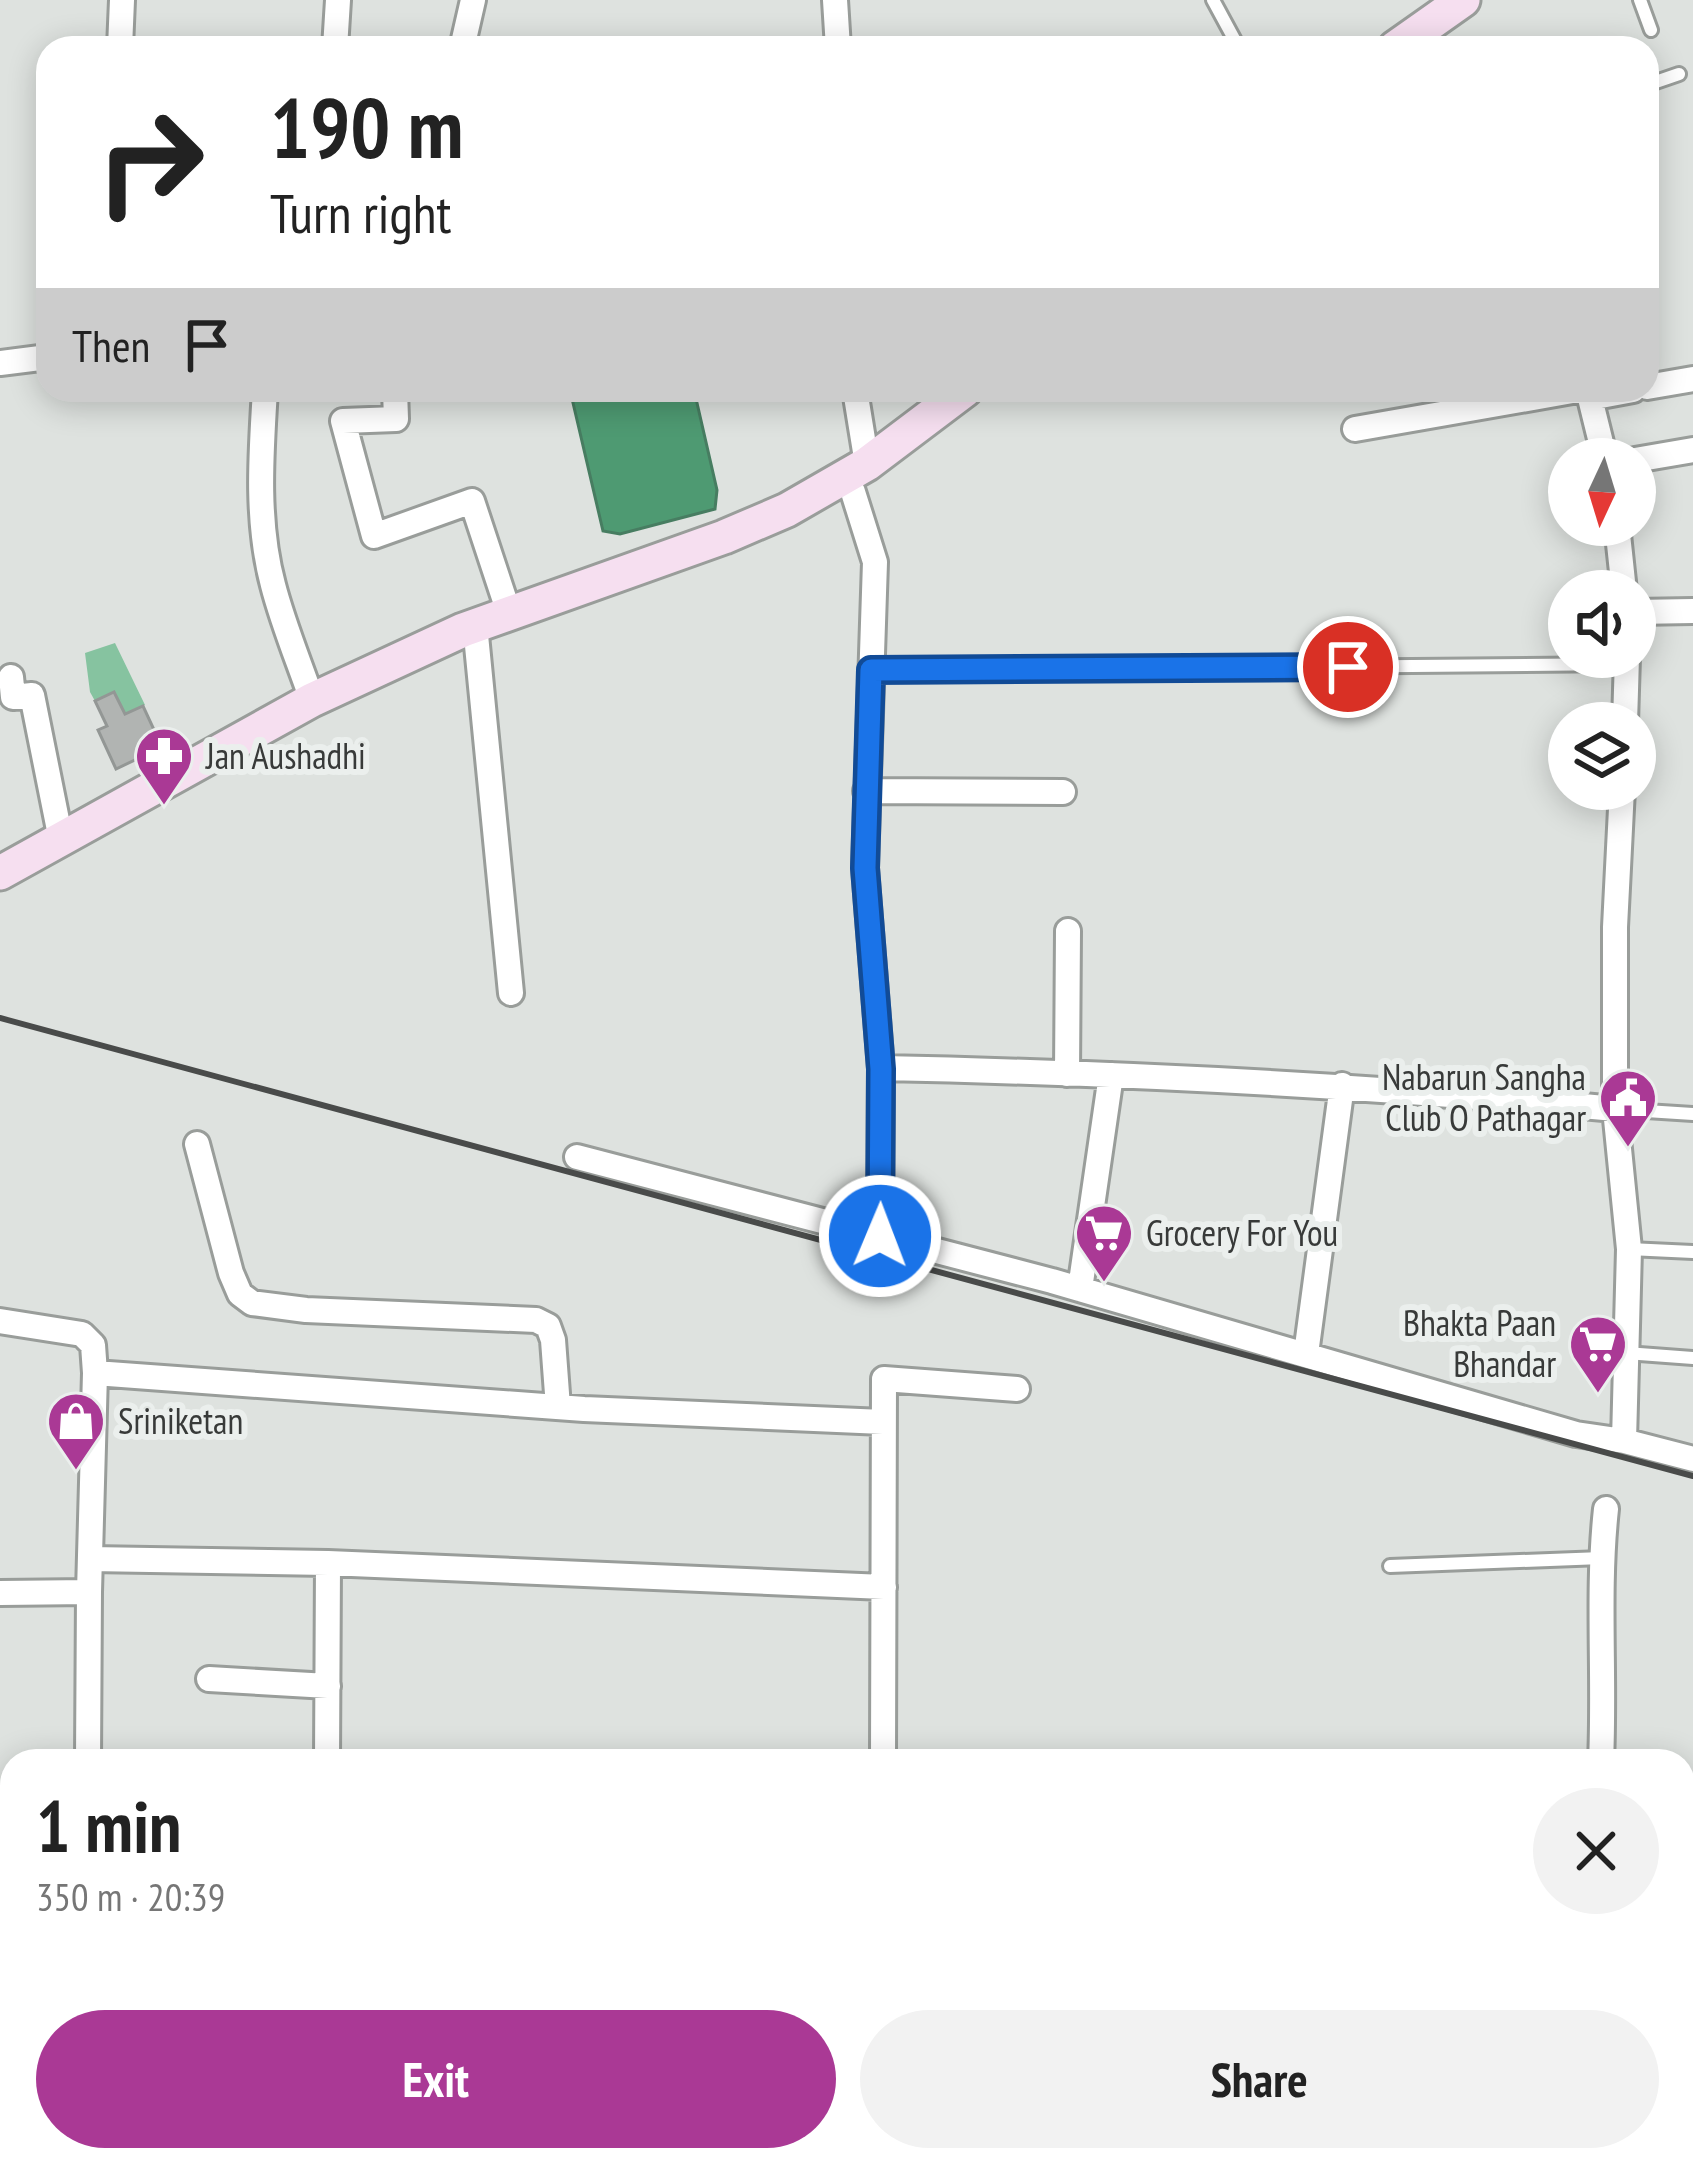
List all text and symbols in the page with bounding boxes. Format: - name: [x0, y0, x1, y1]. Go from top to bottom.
- text: 190 m: [270, 72, 463, 181]
- icon: right: [72, 84, 228, 240]
- text: Turn right: [270, 178, 451, 248]
- icon: arrive: [174, 312, 240, 378]
- text: Then: [72, 316, 150, 374]
- north arrow: [1548, 438, 1656, 546]
- map controls: [1548, 438, 1656, 810]
- button: sound: [1548, 570, 1656, 678]
- pin: [1297, 616, 1399, 718]
- icon: arrive: [1315, 634, 1381, 700]
- button: layers: [1548, 702, 1656, 810]
- pharmacy icon: Jan Aushadhi: [133, 725, 195, 807]
- place label: Jan Aushadhi: [205, 732, 366, 779]
- place label: Nabarun Sangha Club O Pathagar: [1382, 1053, 1586, 1141]
- public building icon: Nabarun Sangha Club O Pathagar: [1597, 1067, 1659, 1149]
- position arrow: [817, 1173, 943, 1299]
- supermarket icon: Grocery For You: [1073, 1202, 1135, 1284]
- place label: Grocery For You: [1146, 1209, 1338, 1256]
- place label: Bhakta Paan Bhandar: [1403, 1299, 1556, 1387]
- supermarket icon: Bhakta Paan Bhandar: [1567, 1313, 1629, 1395]
- shop icon: Sriniketan: [45, 1390, 107, 1472]
- place label: Sriniketan: [118, 1397, 243, 1444]
- text: 1 min: [36, 1779, 181, 1872]
- button: close: [1533, 1788, 1659, 1914]
- text: 350 m · 20:39: [36, 1871, 225, 1922]
- button: Exit: [36, 2010, 836, 2148]
- button: Share: [860, 2010, 1659, 2148]

